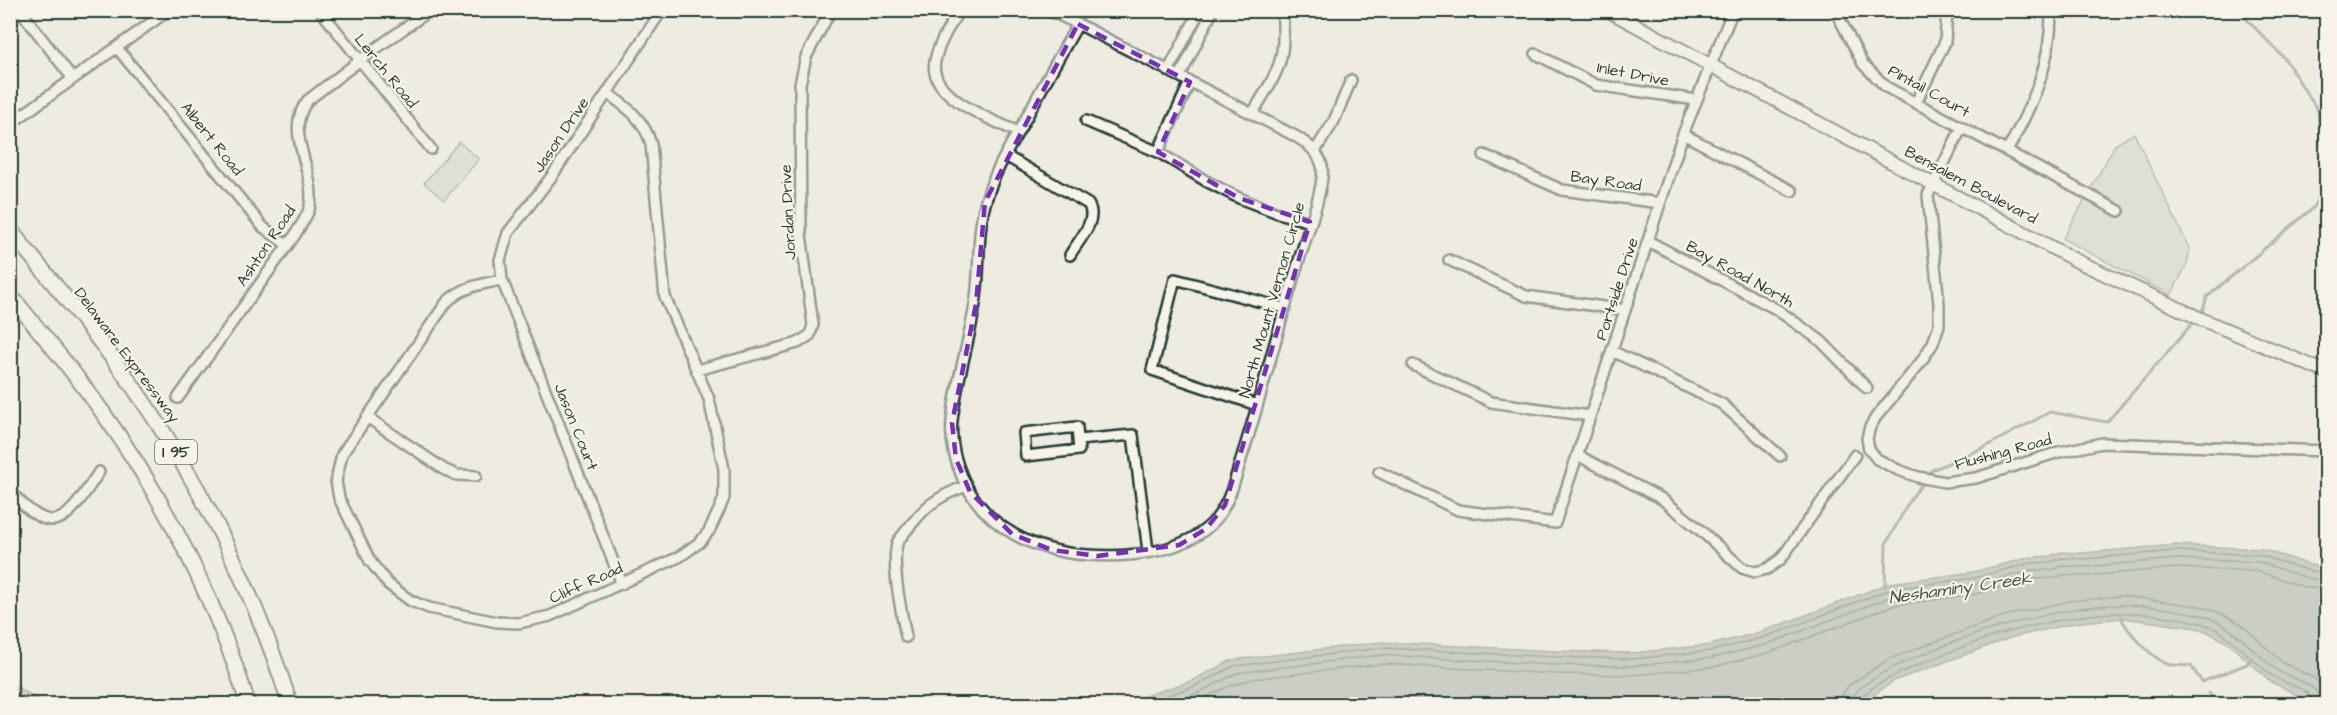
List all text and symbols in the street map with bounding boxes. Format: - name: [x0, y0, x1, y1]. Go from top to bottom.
- street label: Lerch Road: [349, 29, 423, 113]
- street label: Inlet Drive: [1595, 56, 1671, 92]
- street label: Pintail Court: [1884, 59, 1974, 123]
- street label: Jason Drive: [528, 93, 595, 177]
- street label: Albert Road: [175, 98, 249, 180]
- street label: Bensalem Boulevard: [1901, 141, 2041, 229]
- street label: Jordan Drive: [774, 163, 801, 260]
- street label: Bay Road: [1569, 165, 1643, 198]
- street label: North Mount Vernon Circle: [1233, 199, 1311, 400]
- street label: Ashton Road: [231, 201, 301, 291]
- street label: Portside Drive: [1590, 234, 1644, 343]
- street label: Bay Road North: [1682, 235, 1798, 314]
- street label: Delaware Expressway: [68, 283, 185, 428]
- street label: Jason Court: [549, 380, 604, 474]
- street label: Flushing Road: [1952, 428, 2054, 476]
- road number: I 95: [155, 440, 197, 464]
- street label: Cliff Road: [546, 557, 626, 609]
- water label: Neshaminy Creek: [1887, 565, 2034, 611]

